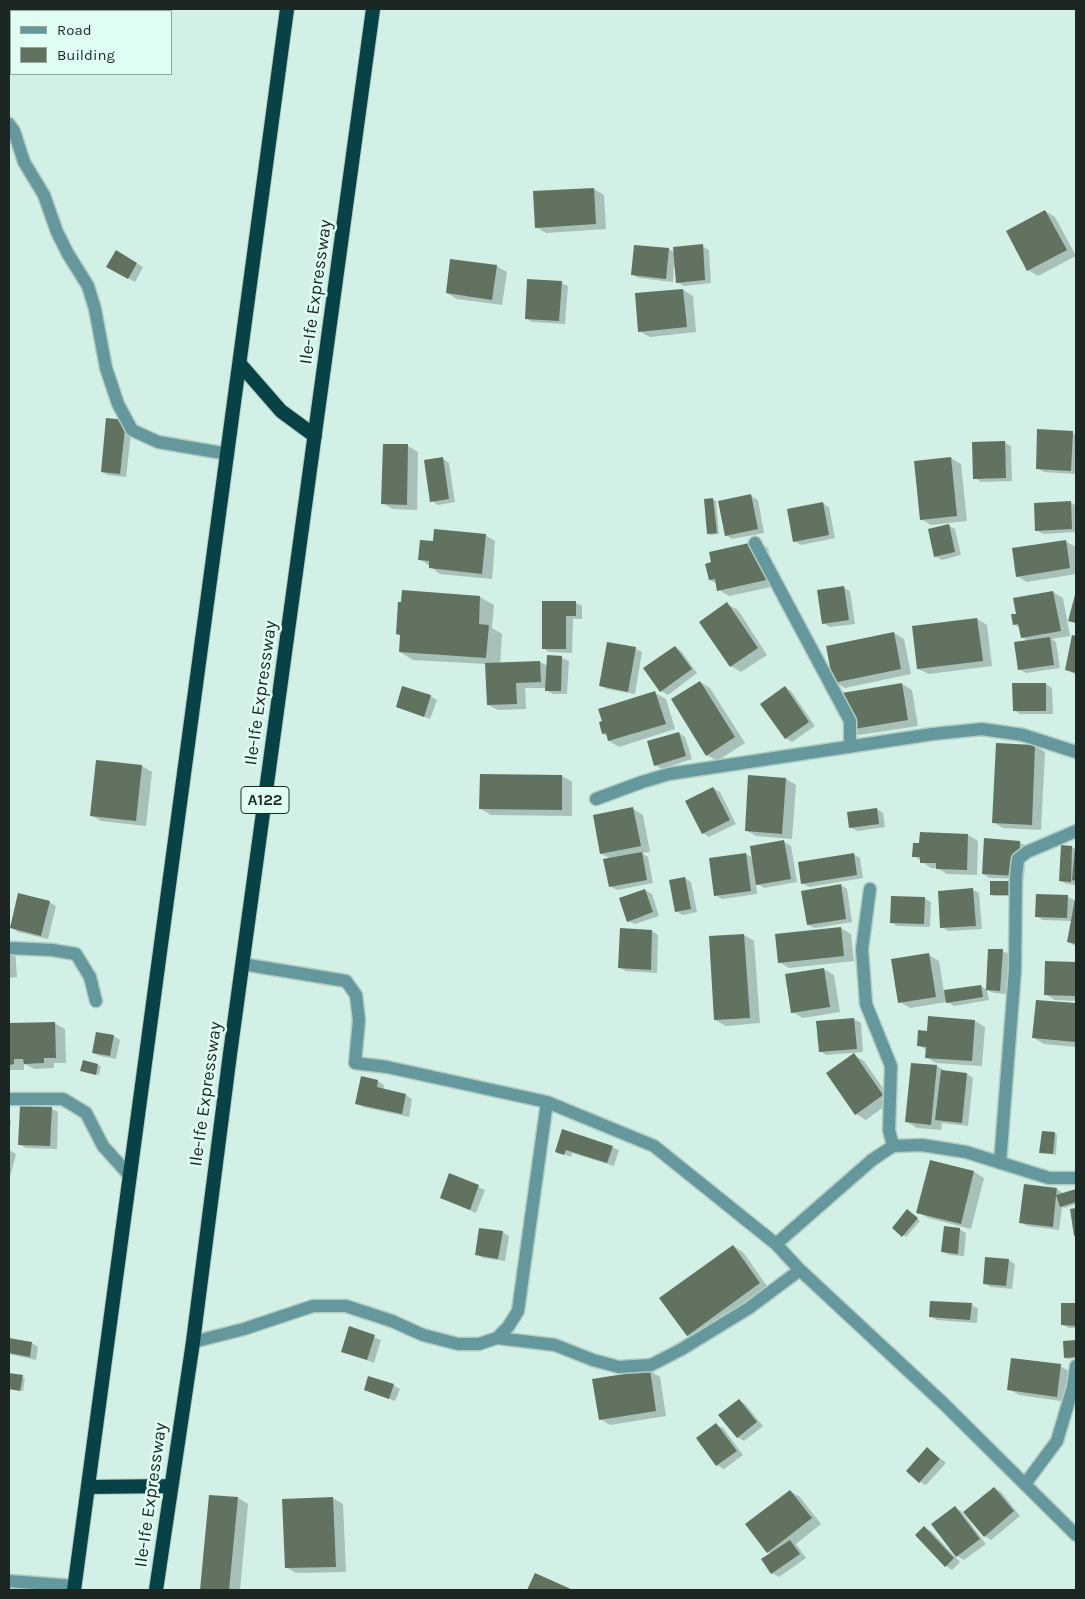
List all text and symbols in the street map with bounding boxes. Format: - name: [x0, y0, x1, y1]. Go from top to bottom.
- legend: [10, 10, 172, 75]
- text: Road: [57, 21, 92, 39]
- text: Building: [57, 46, 115, 64]
- street label: Ile-Ife Expressway: [295, 218, 337, 366]
- street label: Ile-Ife Expressway: [240, 619, 282, 767]
- road number: A122: [241, 786, 289, 814]
- street label: Ile-Ife Expressway: [185, 1020, 227, 1168]
- street label: Ile-Ife Expressway: [130, 1421, 172, 1569]

